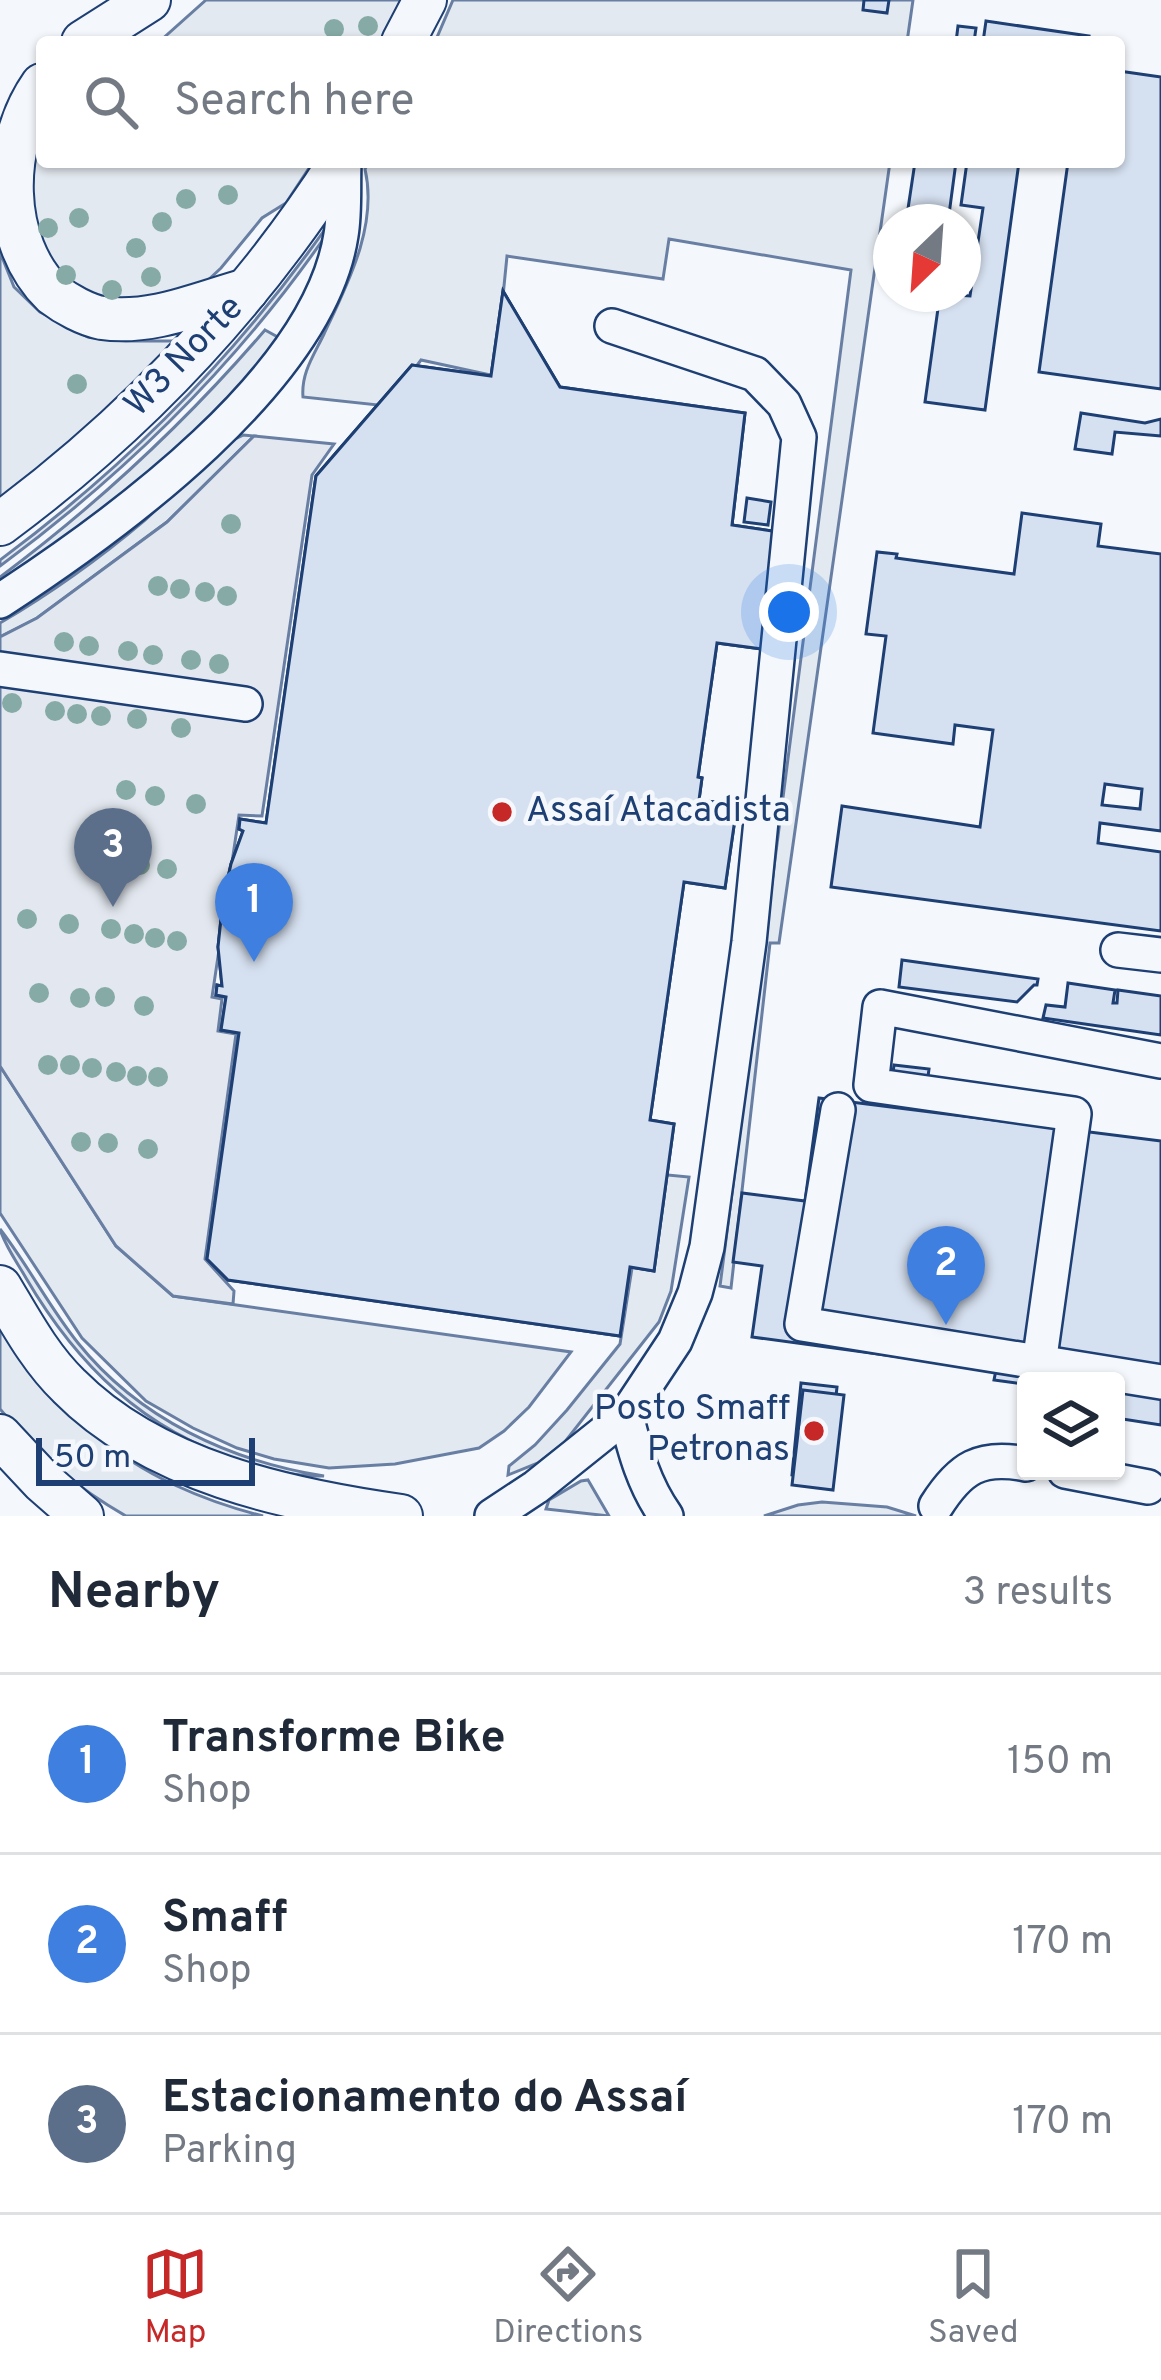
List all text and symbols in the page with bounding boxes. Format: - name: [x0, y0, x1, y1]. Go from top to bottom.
- search box: [36, 36, 1125, 168]
- icon: search: [78, 69, 144, 135]
- text: Search here: [174, 74, 414, 131]
- north arrow: [873, 204, 981, 312]
- street label: W3 Norte: [116, 286, 254, 428]
- your location: [759, 582, 819, 642]
- place label: Assaí Atacadista: [526, 789, 791, 835]
- marker: Assaí Atacadista: [489, 799, 515, 825]
- pin: 3: [74, 808, 152, 907]
- pin: 1: [215, 863, 293, 962]
- pin: 2: [907, 1226, 985, 1325]
- map controls: [1017, 1372, 1125, 1480]
- button: layers: [1017, 1372, 1125, 1480]
- place label: Posto Smaff Petronas: [594, 1387, 790, 1474]
- marker: Posto Smaff Petronas: [801, 1418, 827, 1444]
- scale bar: [36, 1432, 255, 1485]
- text: 50 m: [54, 1438, 131, 1480]
- text: Nearby: [48, 1562, 220, 1627]
- text: 3 results: [963, 1570, 1113, 1619]
- text: Transforme Bike: [162, 1711, 506, 1768]
- text: 1: [79, 1739, 95, 1788]
- text: 150 m: [1007, 1739, 1113, 1788]
- text: Shop: [162, 1768, 252, 1817]
- text: Smaff: [162, 1891, 287, 1948]
- text: 2: [75, 1919, 99, 1968]
- text: 170 m: [1012, 1919, 1113, 1968]
- text: Shop: [162, 1948, 252, 1997]
- text: Estacionamento do Assaí: [162, 2071, 687, 2128]
- text: 3: [75, 2099, 99, 2148]
- text: 170 m: [1012, 2099, 1113, 2148]
- text: Parking: [162, 2128, 297, 2177]
- tab: Map: [142, 2241, 208, 2355]
- tab: Directions: [493, 2241, 643, 2355]
- tab: Saved: [928, 2241, 1019, 2355]

